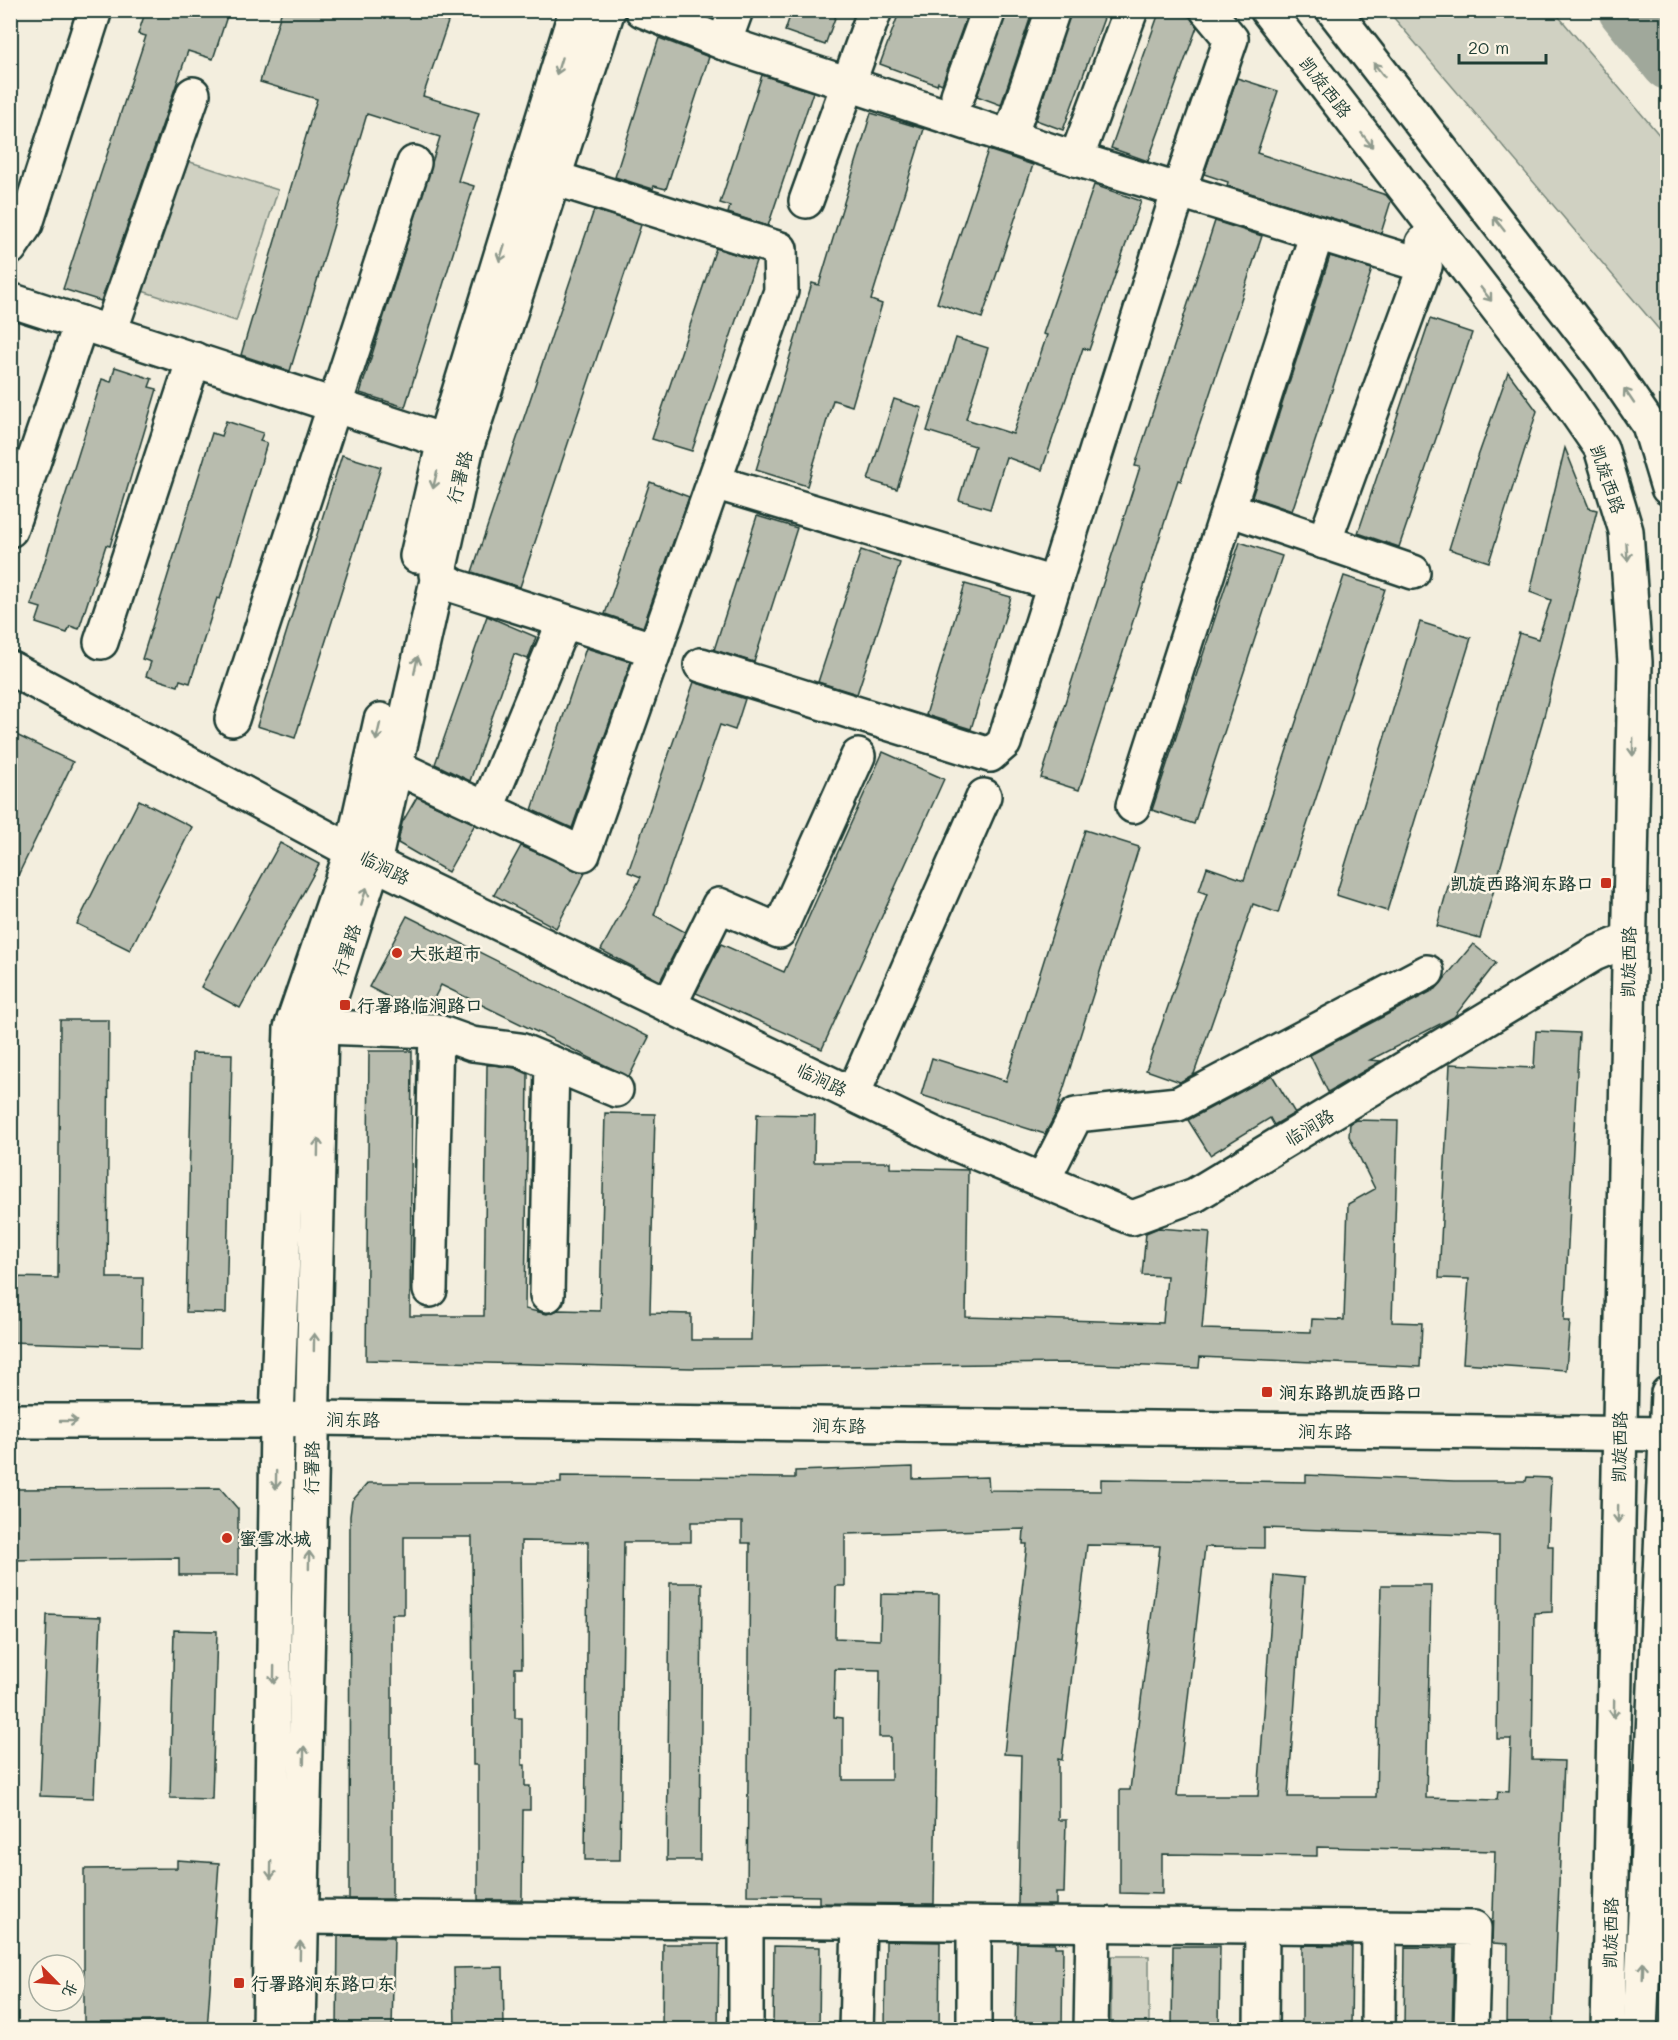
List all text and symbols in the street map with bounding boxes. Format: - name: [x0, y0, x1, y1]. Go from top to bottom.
- scale bar: [1459, 27, 1546, 65]
- text: 20 m: [1468, 35, 1509, 59]
- street label: 凯旋西路: [1294, 51, 1358, 123]
- one-way arrow: [553, 57, 564, 76]
- one-way arrow: [1373, 62, 1386, 78]
- one-way arrow: [1360, 131, 1373, 147]
- one-way arrow: [1492, 216, 1505, 232]
- one-way arrow: [496, 243, 507, 262]
- one-way arrow: [1480, 286, 1493, 302]
- one-way arrow: [1623, 388, 1635, 405]
- street label: 凯旋西路: [1585, 441, 1631, 517]
- street label: 行署路: [441, 448, 477, 506]
- one-way arrow: [428, 470, 440, 489]
- one-way arrow: [1622, 542, 1633, 562]
- one-way arrow: [411, 656, 423, 675]
- one-way arrow: [372, 722, 383, 741]
- one-way arrow: [1627, 736, 1639, 756]
- street label: 临涧路: [355, 844, 415, 890]
- place label: 凯旋西路涧东路口: [1450, 871, 1594, 895]
- marker: 凯旋西路涧东路口: [1599, 876, 1613, 890]
- one-way arrow: [359, 887, 370, 906]
- street label: 行署路: [326, 921, 366, 979]
- street label: 凯旋西路: [1615, 926, 1641, 998]
- place label: 大张超市: [409, 941, 481, 965]
- marker: 大张超市: [390, 946, 404, 960]
- place label: 行署路临涧路口: [357, 993, 483, 1017]
- marker: 行署路临涧路口: [338, 998, 352, 1012]
- street label: 临涧路: [792, 1056, 852, 1102]
- street label: 临涧路: [1280, 1103, 1338, 1151]
- one-way arrow: [313, 1138, 324, 1158]
- one-way arrow: [308, 1333, 320, 1353]
- place label: 涧东路凯旋西路口: [1279, 1380, 1423, 1404]
- marker: 涧东路凯旋西路口: [1260, 1385, 1274, 1399]
- street label: 涧东路: [326, 1407, 380, 1431]
- street label: 凯旋西路: [1606, 1411, 1632, 1483]
- street label: 涧东路: [812, 1413, 866, 1437]
- one-way arrow: [58, 1415, 78, 1427]
- street label: 涧东路: [1298, 1419, 1352, 1443]
- street label: 行署路: [299, 1441, 323, 1495]
- one-way arrow: [270, 1469, 282, 1489]
- one-way arrow: [1612, 1503, 1624, 1523]
- place label: 蜜雪冰城: [239, 1526, 311, 1550]
- marker: 蜜雪冰城: [220, 1531, 234, 1545]
- one-way arrow: [303, 1551, 314, 1571]
- one-way arrow: [268, 1664, 280, 1684]
- one-way arrow: [1609, 1698, 1620, 1718]
- one-way arrow: [298, 1746, 310, 1766]
- one-way arrow: [265, 1859, 277, 1879]
- street label: 凯旋西路: [1597, 1897, 1623, 1969]
- one-way arrow: [294, 1941, 306, 1961]
- north arrow: [27, 1953, 87, 2013]
- one-way arrow: [1637, 1962, 1648, 1982]
- place label: 行署路涧东路口东: [251, 1971, 395, 1995]
- marker: 行署路涧东路口东: [232, 1976, 246, 1990]
- text: 北: [58, 1978, 84, 2001]

